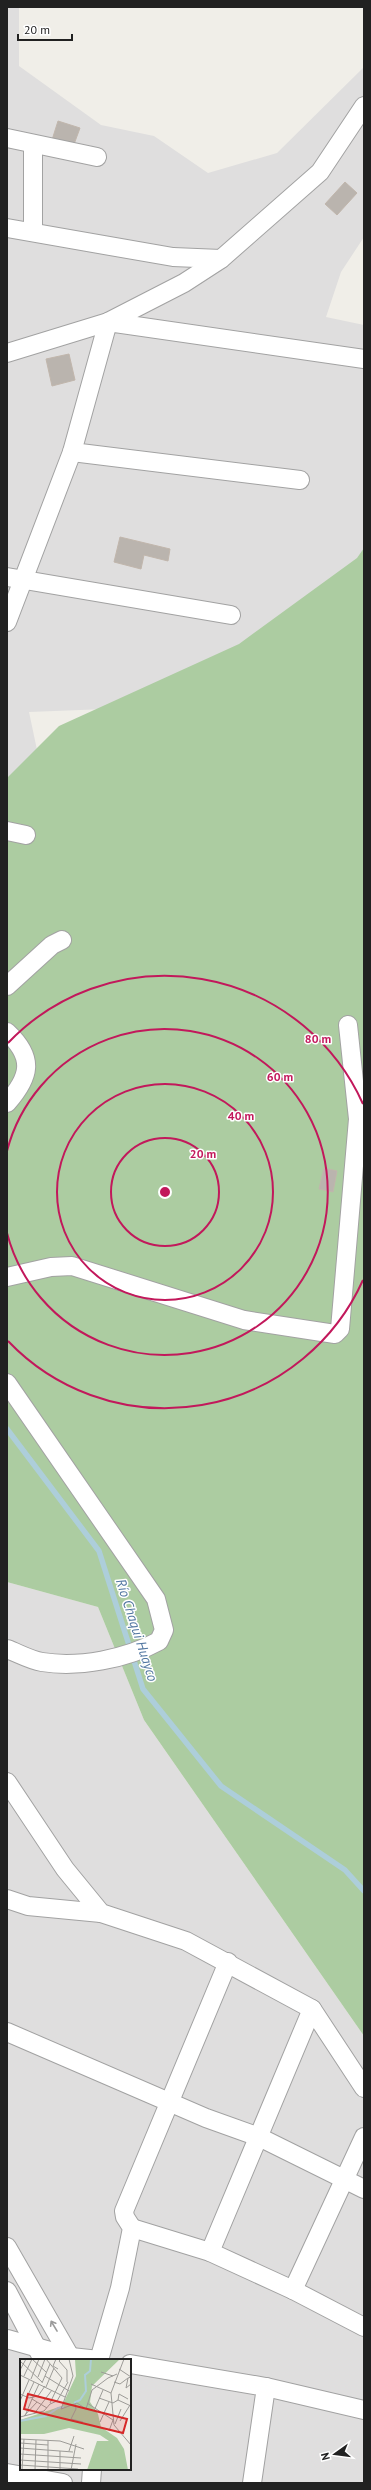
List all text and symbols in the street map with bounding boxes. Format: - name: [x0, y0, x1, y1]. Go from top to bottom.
- scale bar: [18, 16, 72, 42]
- text: 20 m: [24, 22, 50, 37]
- text: 80 m: [305, 1031, 331, 1046]
- text: 60 m: [267, 1069, 293, 1084]
- text: 40 m: [228, 1108, 254, 1123]
- text: 20 m: [190, 1146, 216, 1161]
- centre of rings: [158, 1185, 172, 1199]
- water label: Río Chaqui Huayco: [112, 1576, 162, 1684]
- one-way arrow: [49, 2320, 57, 2332]
- inset map: [20, 2359, 131, 2470]
- north arrow: [315, 2434, 355, 2474]
- text: N: [318, 2451, 333, 2462]

